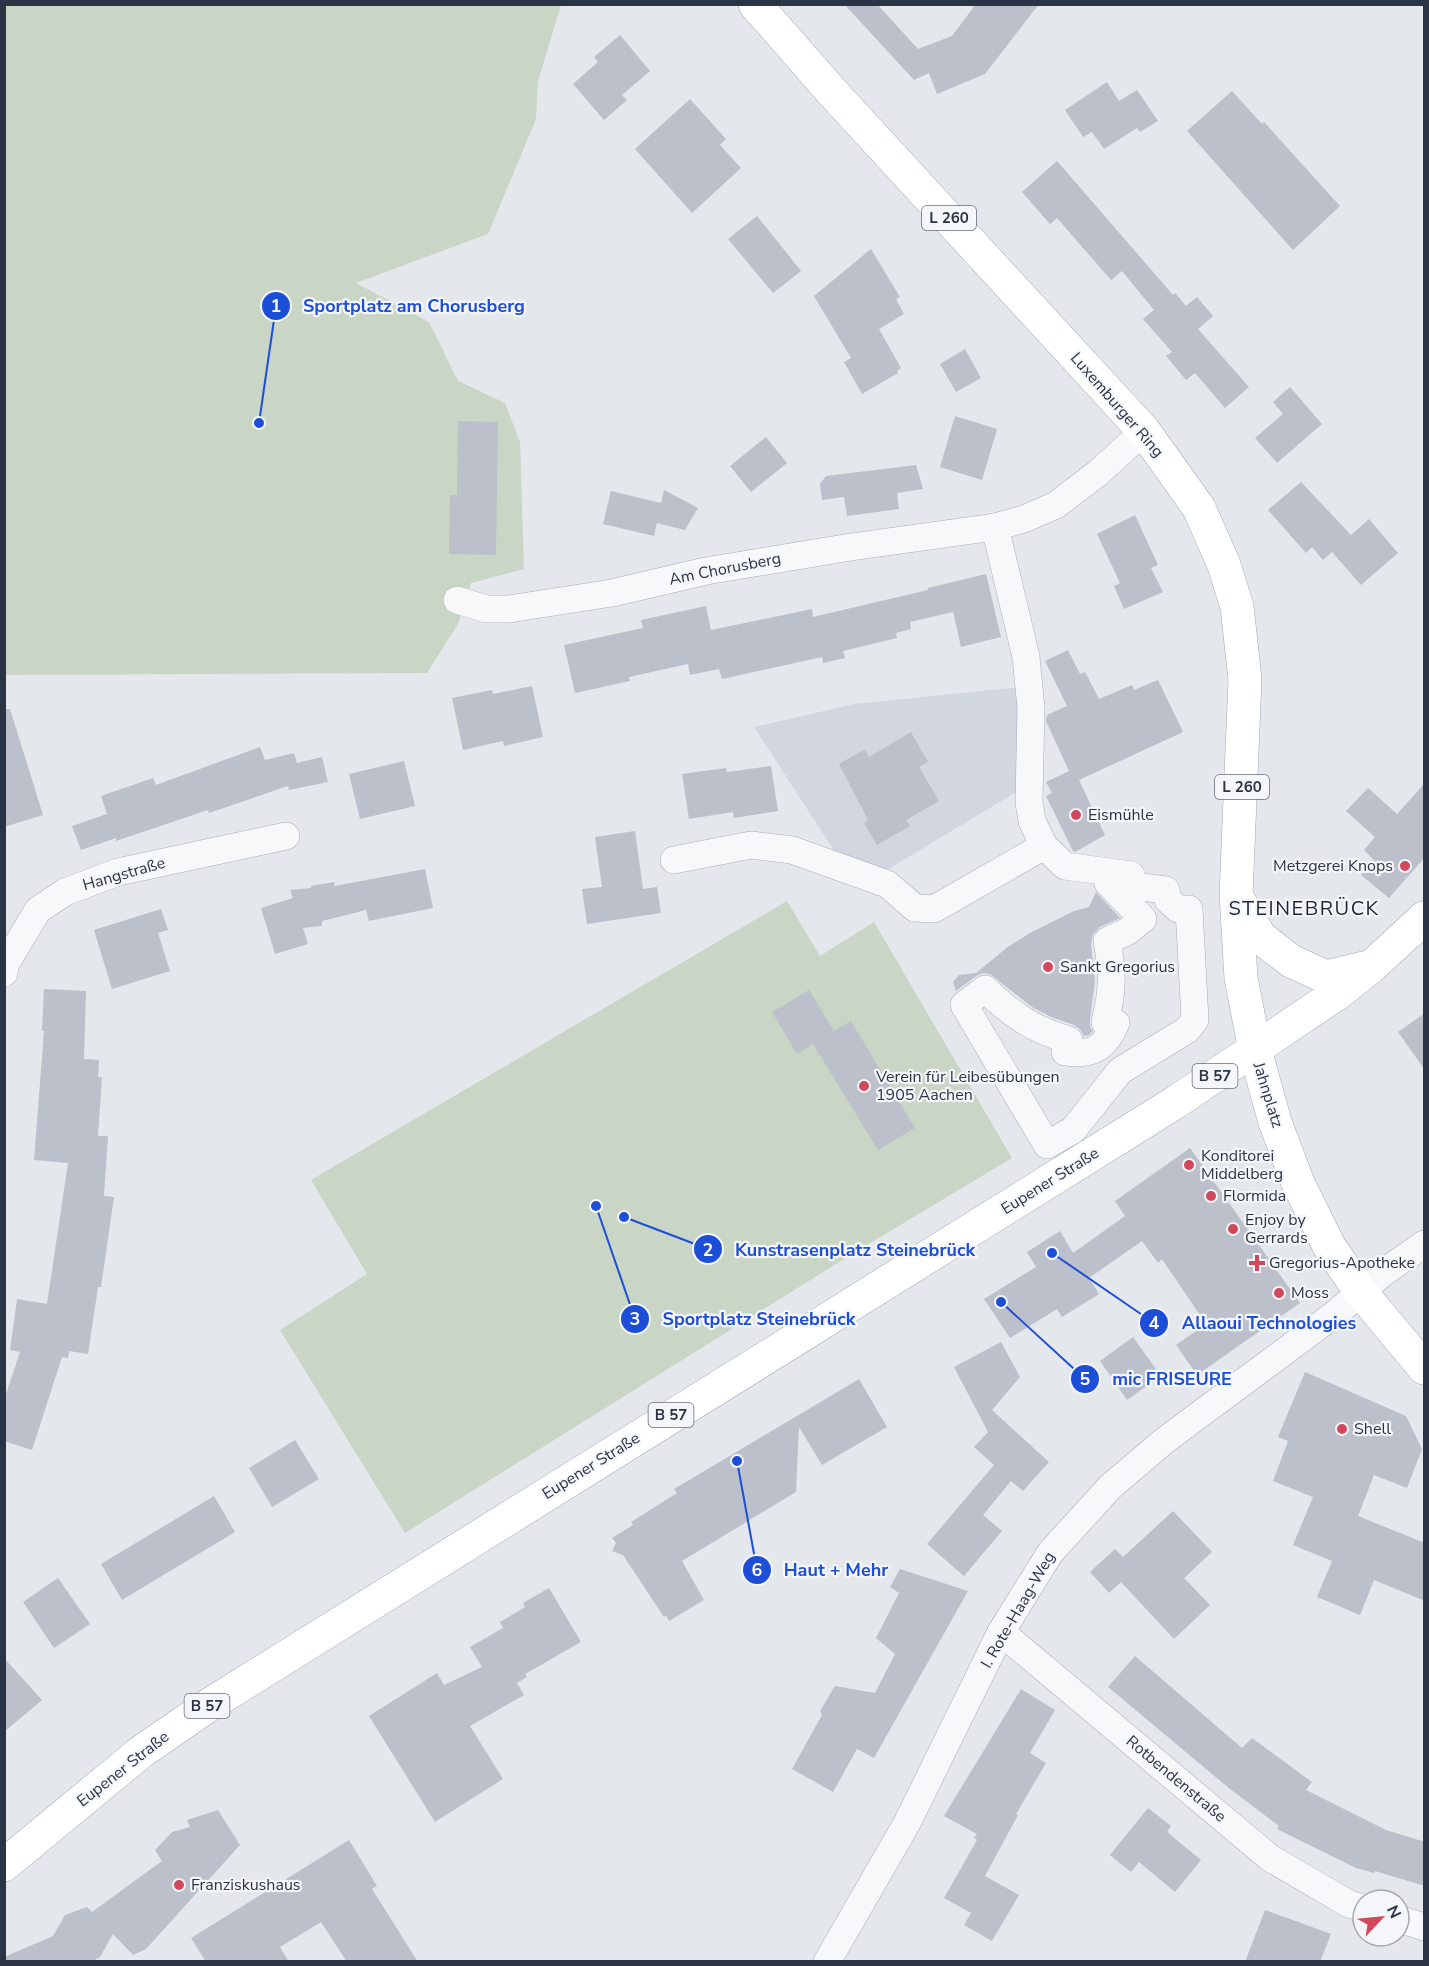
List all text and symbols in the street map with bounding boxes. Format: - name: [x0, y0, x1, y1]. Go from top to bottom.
- road number: L 260: [922, 206, 976, 230]
- callout: Sportplatz am Chorusberg: [261, 288, 537, 324]
- text: 1: [271, 294, 281, 318]
- text: Sportplatz am Chorusberg: [303, 294, 525, 318]
- street label: Luxemburger Ring: [1065, 348, 1169, 462]
- street label: Am Chorusberg: [667, 547, 783, 591]
- road number: L 260: [1215, 775, 1269, 799]
- place label: Eismühle: [1088, 804, 1154, 826]
- marker: Eismühle: [1069, 808, 1083, 822]
- street label: Hangstraße: [80, 852, 168, 896]
- place label: Metzgerei Knops: [1273, 855, 1393, 877]
- marker: Metzgerei Knops: [1398, 859, 1412, 873]
- district label: STEINEBRÜCK: [1228, 895, 1380, 922]
- place label: Sankt Gregorius: [1060, 956, 1175, 978]
- marker: Sankt Gregorius: [1041, 960, 1055, 974]
- street label: Jahnplatz: [1247, 1059, 1288, 1130]
- road number: B 57: [1192, 1064, 1238, 1088]
- place label: Verein für Leibesübungen 1905 Aachen: [875, 1066, 1060, 1106]
- marker: Verein für Leibesübungen 1905 Aachen: [857, 1079, 871, 1093]
- street label: Eupener Straße: [997, 1142, 1103, 1220]
- place label: Konditorei Middelberg: [1201, 1145, 1283, 1185]
- marker: Konditorei Middelberg: [1182, 1158, 1196, 1172]
- place label: Flormida: [1223, 1185, 1286, 1207]
- marker: Flormida: [1204, 1189, 1218, 1203]
- place label: Enjoy by Gerrards: [1245, 1209, 1308, 1249]
- marker: Enjoy by Gerrards: [1226, 1222, 1240, 1236]
- callout: Kunstrasenplatz Steinebrück: [693, 1231, 987, 1267]
- text: 2: [703, 1238, 713, 1262]
- text: Kunstrasenplatz Steinebrück: [735, 1238, 975, 1262]
- place label: Gregorius-Apotheke: [1269, 1252, 1415, 1274]
- marker: Gregorius-Apotheke: [1250, 1256, 1264, 1270]
- place label: Moss: [1291, 1282, 1329, 1304]
- marker: Moss: [1272, 1286, 1286, 1300]
- callout: Sportplatz Steinebrück: [620, 1301, 867, 1337]
- callout: Allaoui Technologies: [1139, 1305, 1368, 1341]
- text: 3: [630, 1307, 640, 1331]
- text: Sportplatz Steinebrück: [663, 1307, 856, 1331]
- text: 4: [1149, 1311, 1160, 1335]
- text: Allaoui Technologies: [1182, 1311, 1356, 1335]
- callout: mic FRISEURE: [1070, 1361, 1244, 1397]
- text: 5: [1080, 1367, 1091, 1391]
- text: mic FRISEURE: [1112, 1367, 1232, 1391]
- road number: B 57: [648, 1403, 694, 1427]
- place label: Shell: [1354, 1418, 1391, 1440]
- marker: Shell: [1335, 1422, 1349, 1436]
- street label: Eupener Straße: [538, 1427, 644, 1505]
- street label: I. Rote-Haag-Weg: [976, 1548, 1060, 1672]
- callout: Haut + Mehr: [742, 1552, 901, 1588]
- text: 6: [752, 1558, 763, 1582]
- text: Haut + Mehr: [784, 1558, 888, 1582]
- road number: B 57: [184, 1694, 230, 1718]
- street label: Eupener Straße: [72, 1726, 174, 1812]
- street label: Rotbendenstraße: [1121, 1731, 1231, 1827]
- place label: Franziskushaus: [191, 1874, 301, 1896]
- marker: Franziskushaus: [172, 1878, 186, 1892]
- north arrow: [1351, 1888, 1411, 1948]
- text: N: [1381, 1902, 1406, 1922]

